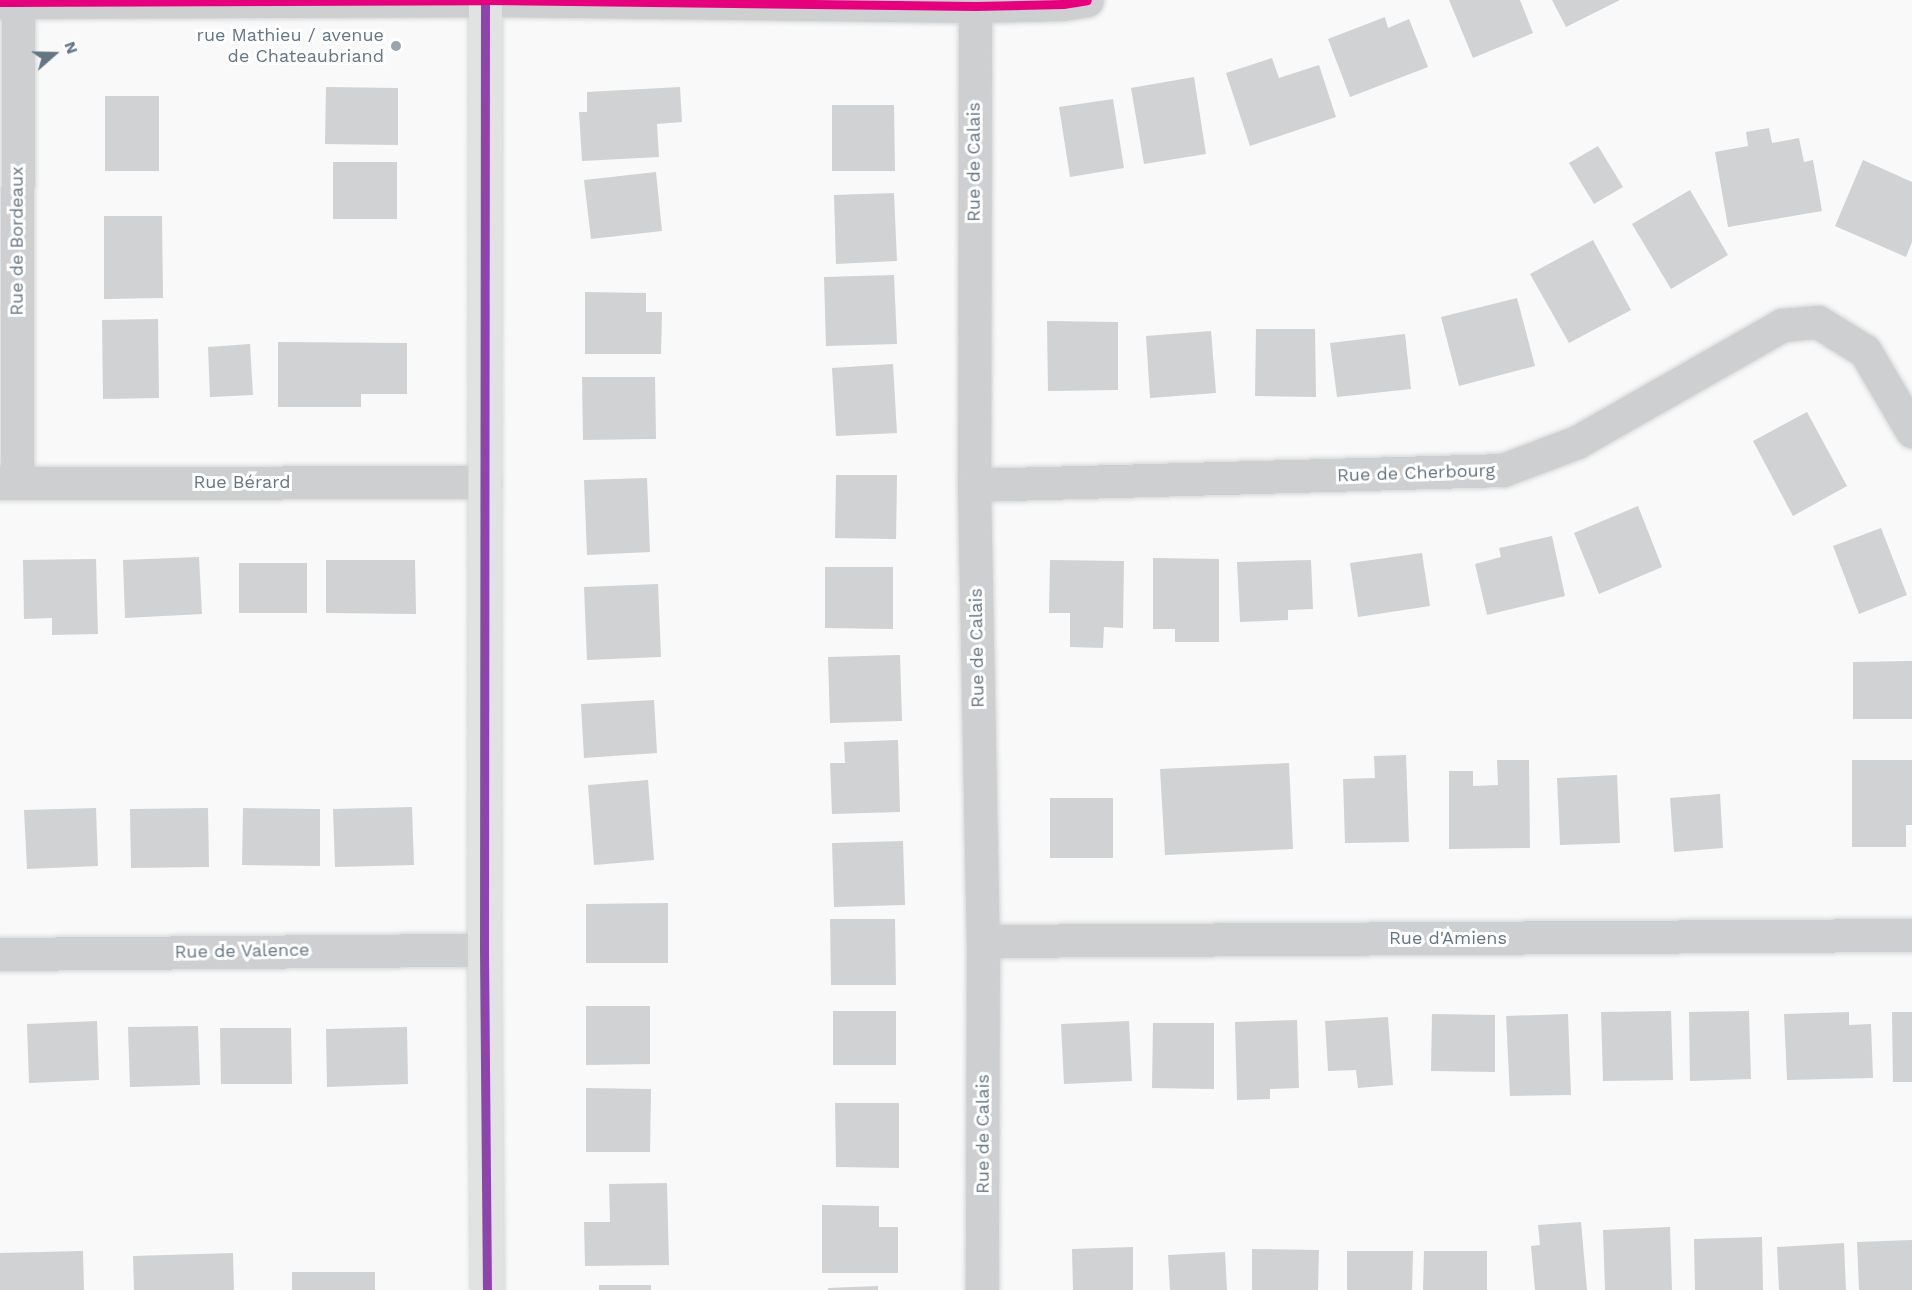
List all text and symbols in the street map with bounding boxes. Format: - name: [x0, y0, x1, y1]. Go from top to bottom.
- north arrow: [24, 24, 84, 84]
- place label: rue Mathieu / avenue de Chateaubriand: [197, 25, 384, 68]
- text: N: [60, 39, 82, 56]
- marker: rue Mathieu / avenue de Chateaubriand: [389, 39, 403, 53]
- street label: Rue de Calais: [963, 102, 985, 222]
- street label: Rue de Bordeaux: [6, 166, 28, 316]
- street label: Rue de Cherbourg: [1337, 459, 1495, 487]
- street label: Rue Bérard: [193, 471, 291, 493]
- street label: Rue de Calais: [965, 588, 989, 708]
- street label: Rue d'Amiens: [1389, 927, 1507, 949]
- street label: Rue de Valence: [174, 939, 310, 963]
- street label: Rue de Calais: [972, 1074, 994, 1194]

